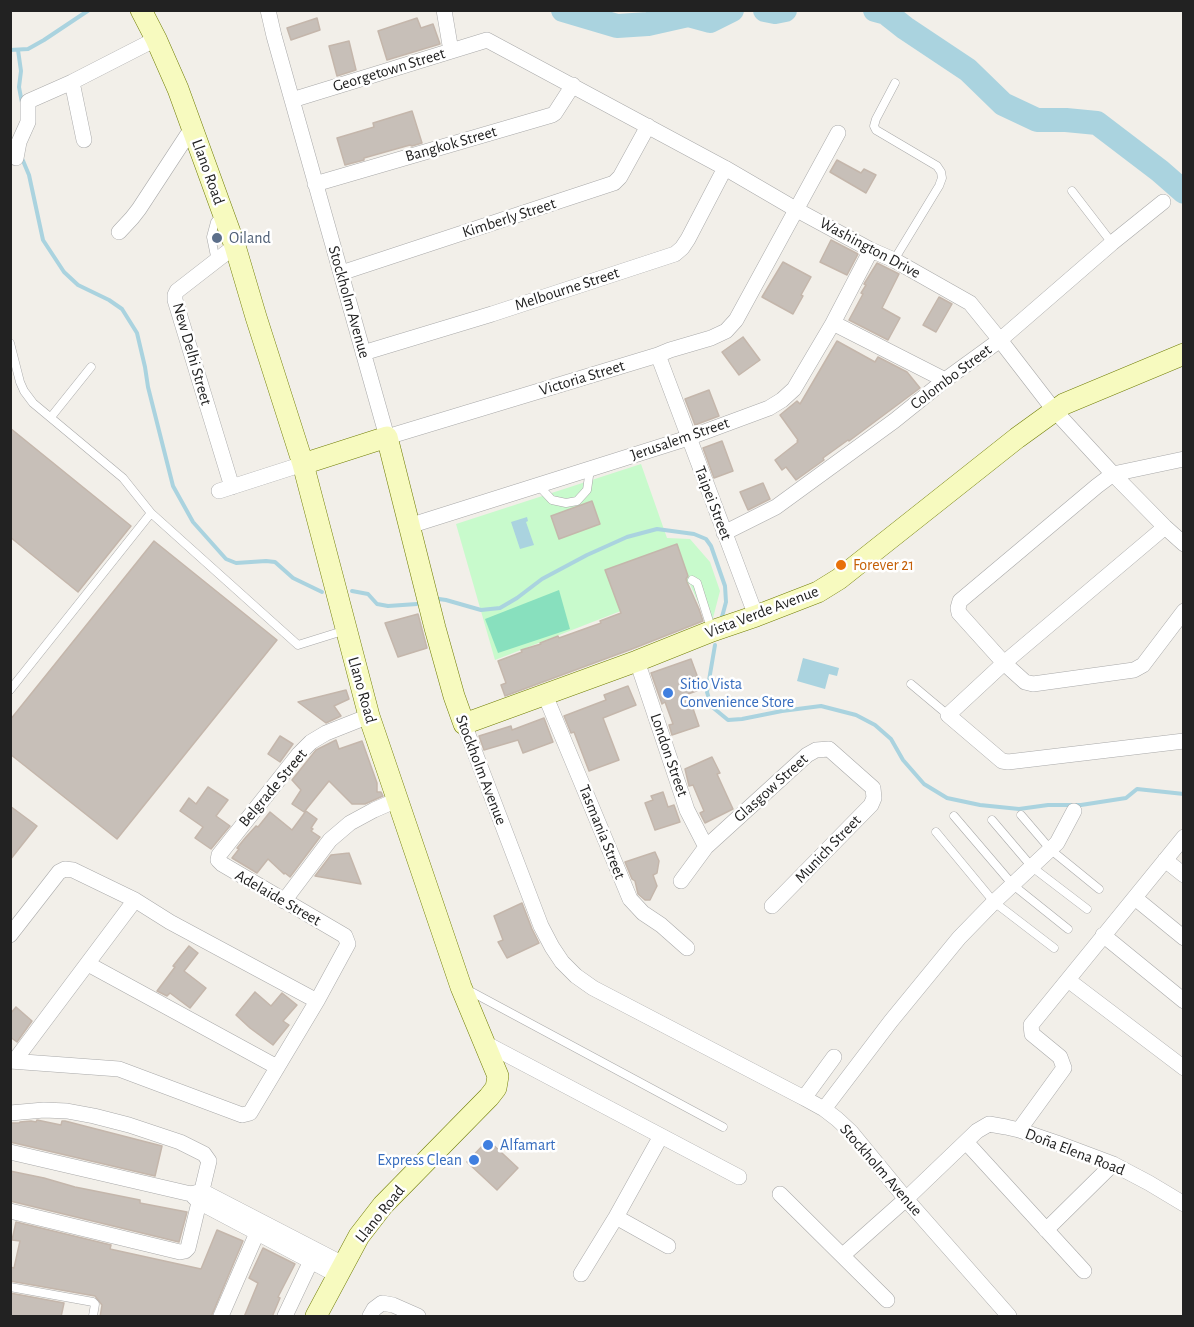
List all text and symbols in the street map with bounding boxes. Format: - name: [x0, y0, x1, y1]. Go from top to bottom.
- street label: Georgetown Street: [330, 44, 448, 96]
- street label: Bangkok Street: [403, 122, 499, 166]
- street label: Llano Road: [187, 137, 229, 207]
- street label: Kimberly Street: [460, 194, 558, 242]
- street label: Washington Drive: [816, 213, 924, 283]
- place label: Oiland: [229, 228, 271, 248]
- marker: Oiland: [210, 231, 224, 245]
- street label: Stockholm Avenue: [324, 244, 374, 360]
- street label: Melbourne Street: [512, 263, 622, 315]
- street label: New Delhi Street: [168, 301, 216, 407]
- street label: Colombo Street: [907, 340, 995, 414]
- street label: Victoria Street: [537, 356, 627, 400]
- street label: Jerusalem Street: [628, 413, 732, 465]
- street label: Taipei Street: [690, 463, 736, 543]
- place label: Forever 21: [853, 555, 914, 575]
- marker: Forever 21: [834, 558, 848, 572]
- street label: Vista Verde Avenue: [703, 582, 821, 642]
- street label: Llano Road: [343, 654, 381, 726]
- place label: Sitio Vista Convenience Store: [680, 674, 794, 712]
- marker: Sitio Vista Convenience Store: [661, 686, 675, 700]
- street label: London Street: [646, 711, 692, 799]
- street label: Stockholm Avenue: [451, 712, 511, 828]
- street label: Belgrade Street: [235, 745, 311, 831]
- street label: Glasgow Street: [730, 750, 812, 826]
- street label: Tasmania Street: [574, 782, 630, 882]
- street label: Munich Street: [791, 811, 865, 887]
- street label: Adelaide Street: [232, 866, 324, 930]
- street label: Stockholm Avenue: [836, 1120, 926, 1220]
- street label: Doña Elena Road: [1022, 1124, 1128, 1180]
- place label: Alfamart: [500, 1135, 555, 1155]
- marker: Alfamart: [481, 1138, 495, 1152]
- place label: Express Clean: [377, 1150, 462, 1170]
- marker: Express Clean: [467, 1153, 481, 1167]
- street label: Llano Road: [351, 1181, 409, 1247]

